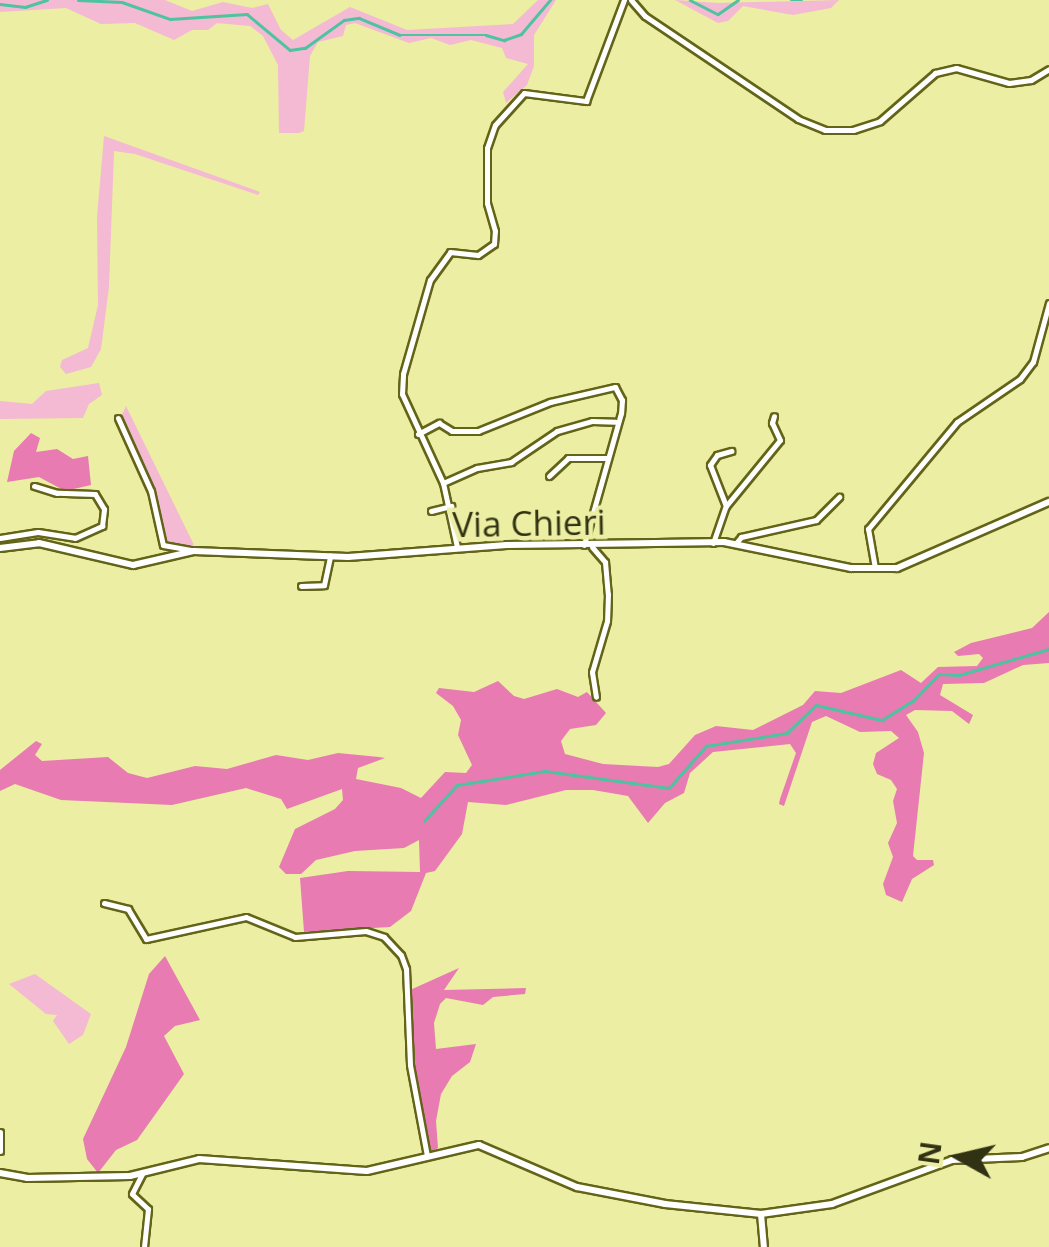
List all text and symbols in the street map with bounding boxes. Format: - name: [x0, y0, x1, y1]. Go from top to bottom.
- street label: Via Chieri: [452, 501, 606, 545]
- north arrow: [909, 1107, 1009, 1207]
- text: N: [909, 1139, 950, 1167]

